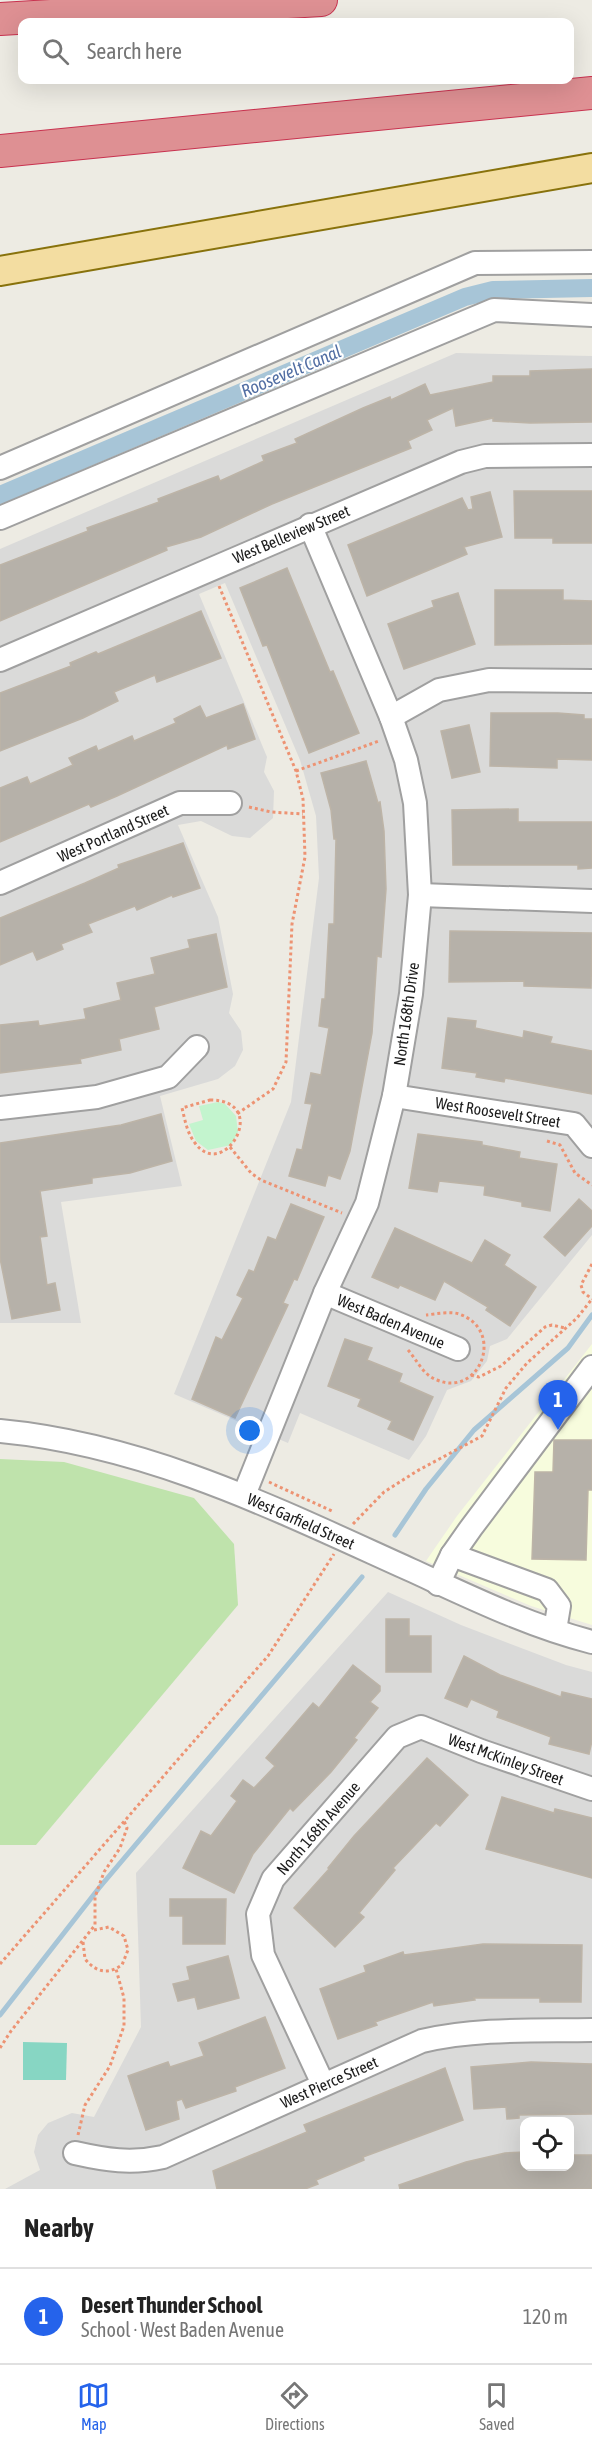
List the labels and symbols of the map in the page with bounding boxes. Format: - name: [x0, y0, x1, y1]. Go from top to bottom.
- water label: Roosevelt Canal: [238, 341, 344, 401]
- street label: West Belleview Street: [230, 501, 353, 567]
- street label: West Portland Street: [55, 800, 172, 866]
- street label: North 168th Drive: [390, 961, 422, 1067]
- street label: West Roosevelt Street: [434, 1093, 562, 1131]
- street label: West Baden Avenue: [335, 1290, 447, 1352]
- pin: 1: [538, 1380, 578, 1430]
- your location: [235, 1416, 264, 1445]
- street label: West Garfield Street: [245, 1489, 358, 1553]
- street label: West McKinley Street: [445, 1730, 567, 1789]
- street label: North 168th Avenue: [273, 1778, 363, 1878]
- street label: West Pierce Street: [278, 2052, 381, 2111]

